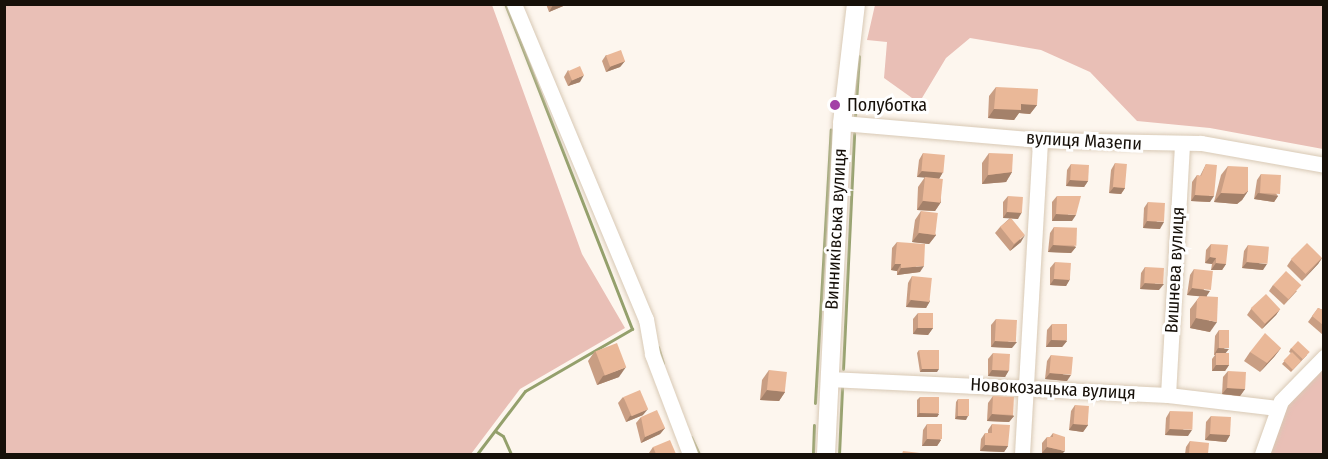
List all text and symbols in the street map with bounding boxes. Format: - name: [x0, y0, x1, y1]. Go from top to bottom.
- place label: Полуботка: [847, 94, 927, 116]
- marker: Полуботка: [828, 98, 842, 112]
- street label: вулиця Мазепи: [1026, 127, 1142, 155]
- street label: Винниківська вулиця: [821, 148, 851, 310]
- street label: Вишнева вулиця: [1161, 206, 1189, 334]
- street label: Новокозацька вулиця: [970, 374, 1136, 404]

